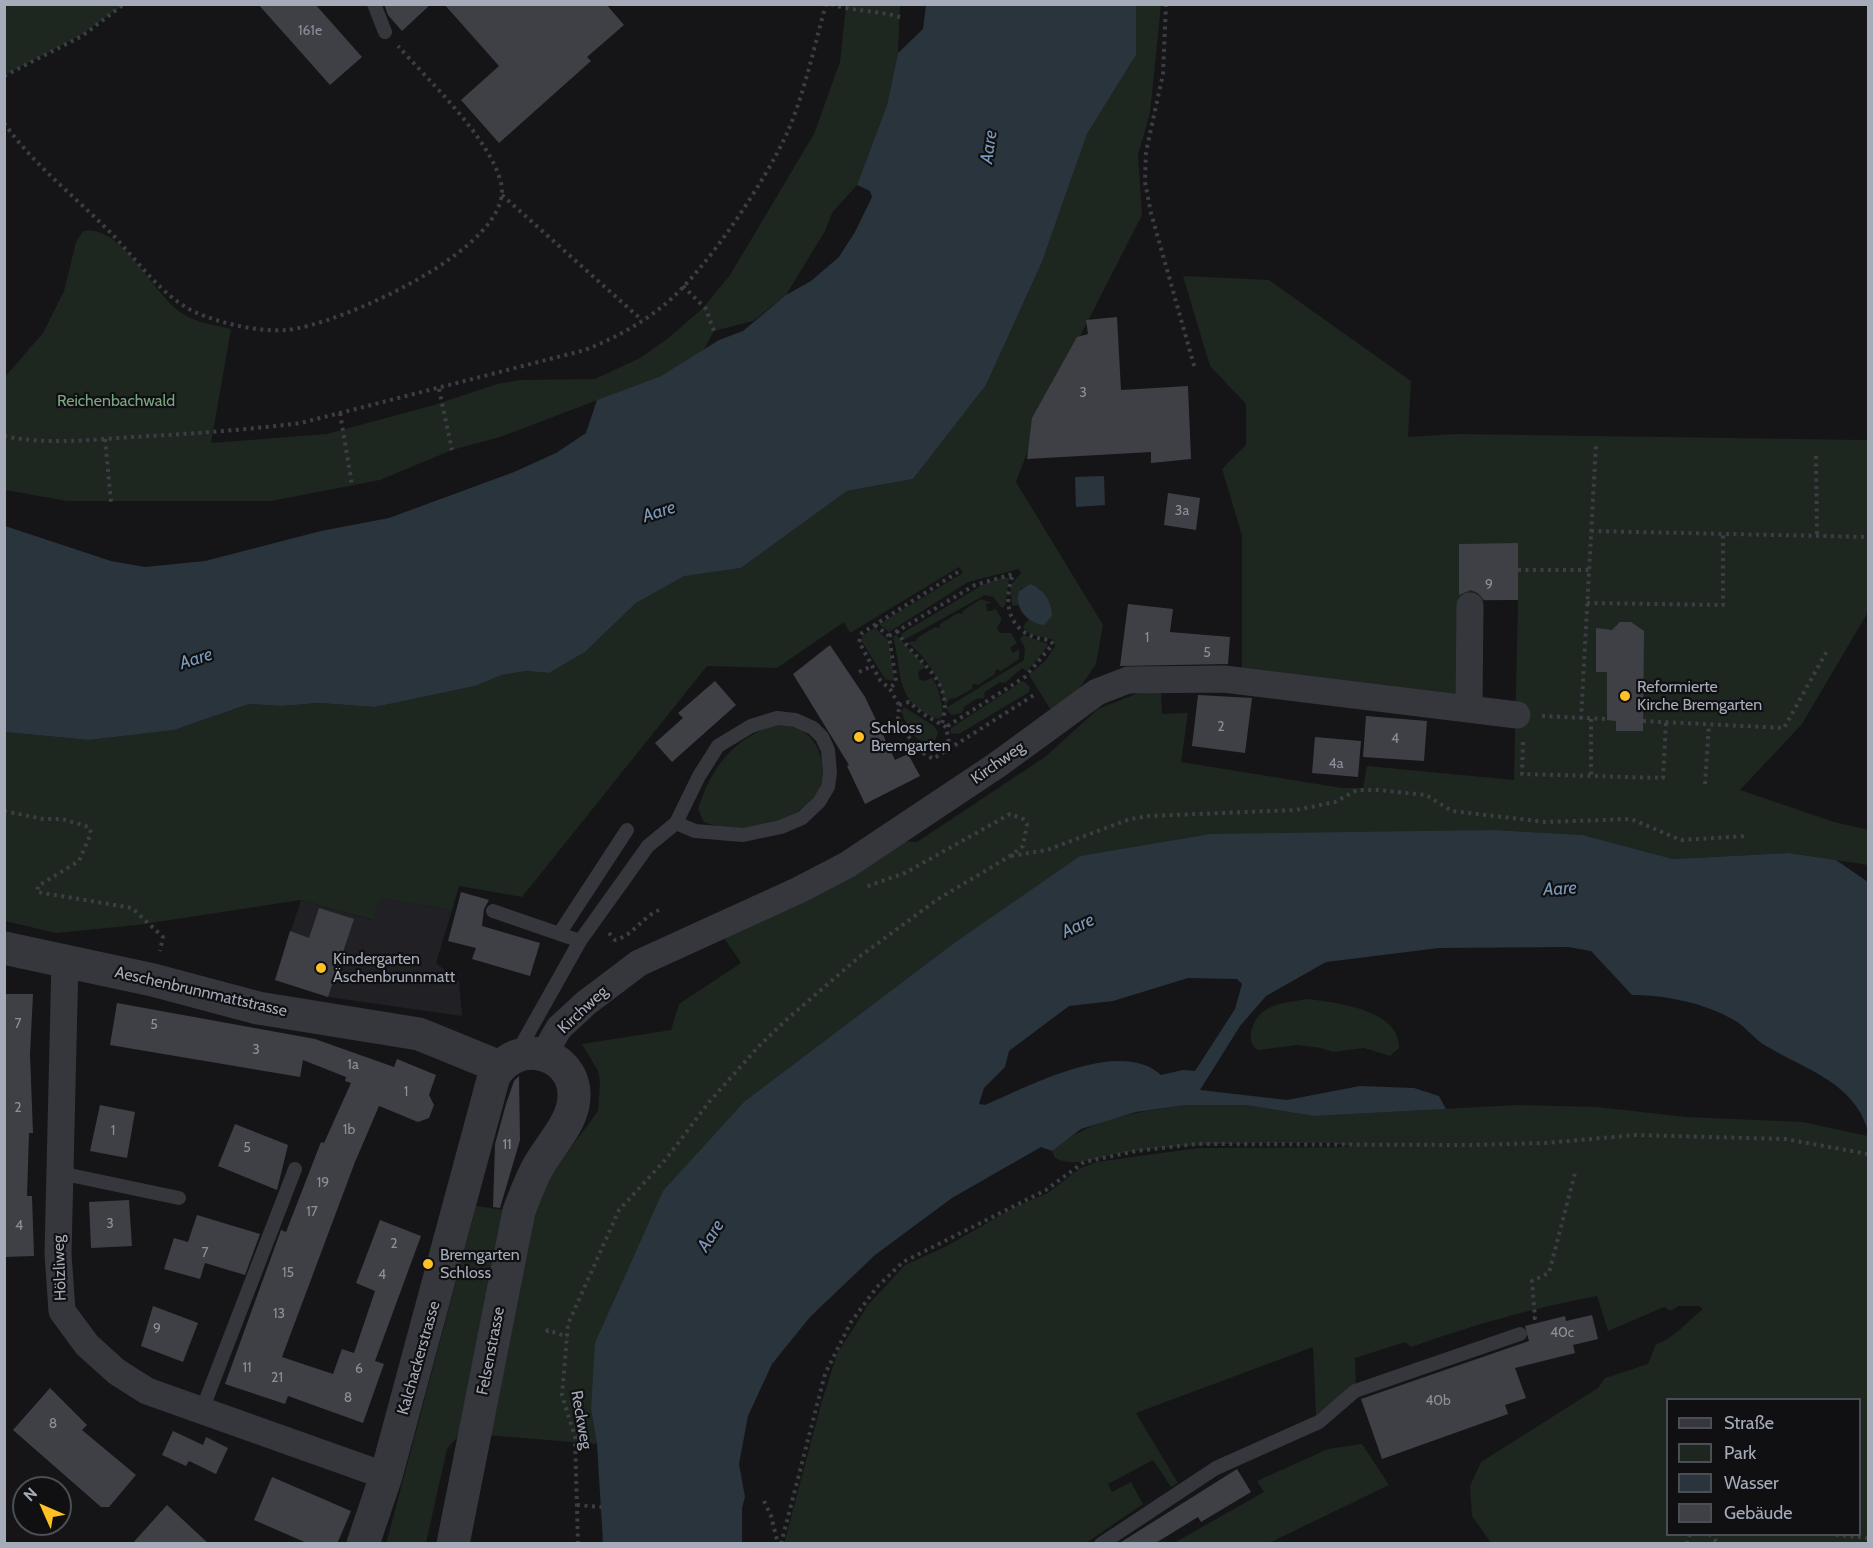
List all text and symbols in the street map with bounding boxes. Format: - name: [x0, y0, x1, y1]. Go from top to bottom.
- house number: 161e: [298, 23, 322, 39]
- water label: Aare: [976, 129, 1002, 165]
- house number: 3: [1079, 385, 1087, 401]
- park label: Reichenbachwald: [57, 391, 175, 411]
- water label: Aare: [640, 497, 678, 527]
- house number: 3a: [1175, 503, 1189, 519]
- house number: 9: [1485, 577, 1493, 593]
- house number: 1: [1145, 630, 1149, 646]
- water label: Aare: [177, 644, 215, 674]
- house number: 5: [1203, 645, 1211, 661]
- place label: Reformierte Kirche Bremgarten: [1637, 677, 1762, 715]
- marker: Reformierte Kirche Bremgarten: [1618, 689, 1632, 703]
- place label: Schloss Bremgarten: [871, 718, 951, 756]
- house number: 2: [1217, 719, 1225, 735]
- marker: Schloss Bremgarten: [852, 730, 866, 744]
- house number: 4: [1391, 731, 1399, 747]
- street label: Kirchweg: [967, 738, 1029, 788]
- house number: 4a: [1329, 756, 1343, 772]
- water label: Aare: [1543, 877, 1577, 901]
- water label: Aare: [1058, 909, 1098, 943]
- place label: Kindergarten Äschenbrunnmatt: [333, 949, 455, 987]
- marker: Kindergarten Äschenbrunnmatt: [314, 961, 328, 975]
- street label: Aeschenbrunnmattstrasse: [113, 963, 289, 1021]
- street label: Kirchweg: [554, 982, 612, 1038]
- house number: 7: [14, 1016, 22, 1032]
- house number: 5: [150, 1017, 158, 1033]
- house number: 3: [252, 1042, 260, 1058]
- house number: 1a: [347, 1057, 359, 1073]
- house number: 1: [404, 1084, 408, 1100]
- house number: 2: [14, 1100, 22, 1116]
- house number: 1b: [343, 1122, 355, 1138]
- house number: 1: [111, 1123, 115, 1139]
- house number: 11: [502, 1137, 512, 1153]
- house number: 5: [243, 1140, 251, 1156]
- house number: 19: [317, 1175, 329, 1191]
- house number: 17: [306, 1204, 318, 1220]
- house number: 3: [106, 1216, 114, 1232]
- water label: Aare: [693, 1216, 729, 1256]
- house number: 4: [15, 1218, 23, 1234]
- street label: Hölzliweg: [49, 1235, 71, 1301]
- house number: 2: [390, 1236, 398, 1252]
- house number: 7: [201, 1245, 209, 1261]
- place label: Bremgarten Schloss: [440, 1245, 520, 1283]
- marker: Bremgarten Schloss: [421, 1257, 435, 1271]
- house number: 15: [282, 1265, 294, 1281]
- house number: 4: [378, 1267, 386, 1283]
- street label: Kalchackerstrasse: [394, 1299, 444, 1417]
- street label: Felsenstrasse: [473, 1305, 509, 1397]
- house number: 13: [273, 1306, 285, 1322]
- house number: 9: [153, 1321, 161, 1337]
- house number: 40c: [1550, 1325, 1574, 1341]
- house number: 11: [242, 1360, 252, 1376]
- house number: 6: [355, 1361, 363, 1377]
- house number: 21: [271, 1370, 283, 1386]
- street label: Reckweg: [566, 1389, 596, 1451]
- house number: 8: [344, 1390, 352, 1406]
- house number: 40b: [1425, 1393, 1451, 1409]
- legend: [1666, 1398, 1861, 1536]
- text: Straße: [1724, 1412, 1774, 1434]
- house number: 8: [49, 1416, 57, 1432]
- text: Park: [1724, 1442, 1756, 1464]
- text: Wasser: [1724, 1472, 1779, 1494]
- north arrow: [12, 1476, 72, 1536]
- text: N: [20, 1484, 41, 1505]
- text: Gebäude: [1724, 1502, 1793, 1524]

